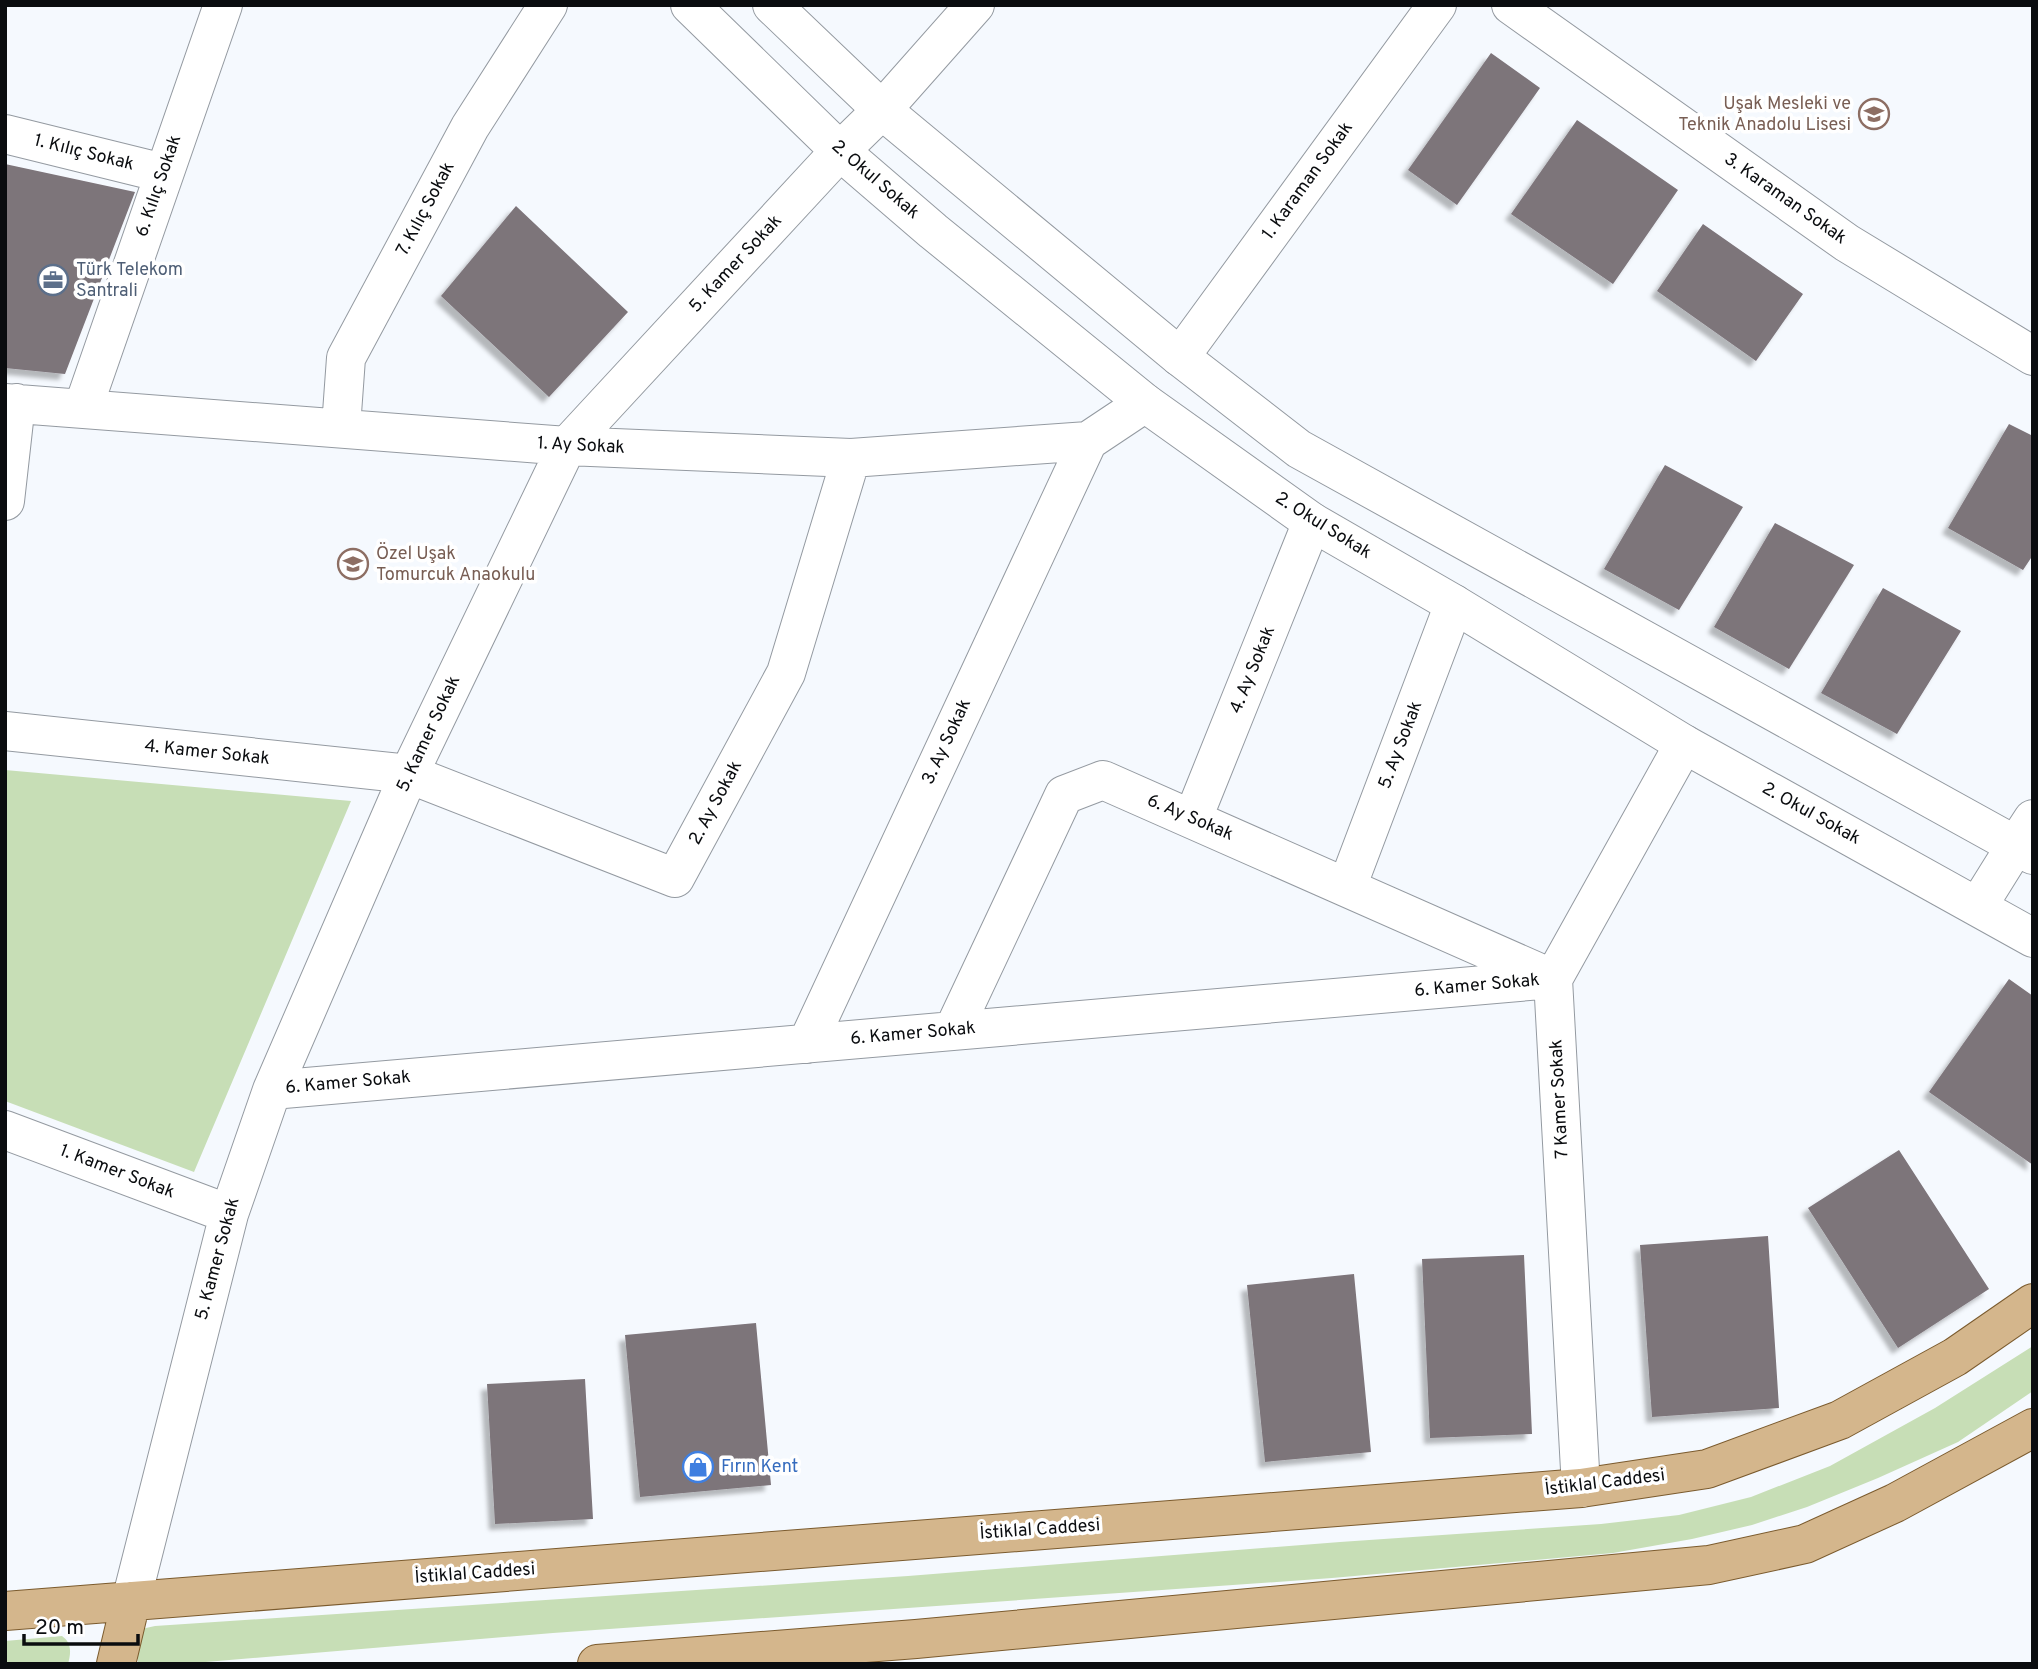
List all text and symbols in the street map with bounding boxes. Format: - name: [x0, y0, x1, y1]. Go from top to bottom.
- place label: Uşak Mesleki ve Teknik Anadolu Lisesi: [1678, 93, 1851, 137]
- school or university icon: Uşak Mesleki ve Teknik Anadolu Lisesi: [1857, 97, 1891, 131]
- street label: 1. Karaman Sokak: [1257, 117, 1359, 245]
- street label: 1. Kılıç Sokak: [32, 129, 136, 177]
- street label: 6. Kılıç Sokak: [131, 132, 187, 240]
- street label: 2. Okul Sokak: [826, 135, 924, 225]
- street label: 3. Karaman Sokak: [1719, 148, 1851, 250]
- street label: 7. Kılıç Sokak: [392, 158, 460, 260]
- street label: 5. Kamer Sokak: [685, 210, 787, 318]
- place label: Türk Telekom Santrali: [76, 259, 183, 303]
- office icon: Türk Telekom Santrali: [36, 263, 70, 297]
- street label: 1. Ay Sokak: [537, 432, 625, 460]
- street label: 2. Okul Sokak: [1270, 487, 1376, 565]
- place label: Özel Uşak Tomurcuk Anaokulu: [376, 541, 535, 587]
- school or university icon: Özel Uşak Tomurcuk Anaokulu: [336, 547, 370, 581]
- street label: 4. Ay Sokak: [1225, 623, 1281, 717]
- street label: 5. Kamer Sokak: [392, 672, 466, 796]
- street label: 3. Ay Sokak: [917, 695, 977, 789]
- street label: 5. Ay Sokak: [1374, 698, 1428, 792]
- street label: 4. Kamer Sokak: [143, 735, 271, 771]
- street label: 2. Ay Sokak: [684, 757, 748, 849]
- street label: 2. Okul Sokak: [1758, 777, 1864, 851]
- street label: 6. Ay Sokak: [1143, 789, 1237, 847]
- street label: 6. Kamer Sokak: [1413, 969, 1541, 1003]
- street label: 6. Kamer Sokak: [849, 1017, 977, 1051]
- street label: 7 Kamer Sokak: [1545, 1039, 1575, 1159]
- street label: 6. Kamer Sokak: [284, 1066, 412, 1100]
- street label: 1. Kamer Sokak: [56, 1140, 178, 1204]
- street label: 5. Kamer Sokak: [191, 1195, 245, 1323]
- shop icon: Fırın Kent: [681, 1450, 715, 1484]
- place label: Fırın Kent: [721, 1456, 798, 1479]
- street label: İstiklal Caddesi: [1543, 1462, 1666, 1502]
- street label: İstiklal Caddesi: [979, 1512, 1101, 1546]
- street label: İstiklal Caddesi: [414, 1556, 536, 1590]
- scale bar: [24, 1602, 138, 1646]
- text: 20 m: [35, 1615, 84, 1642]

